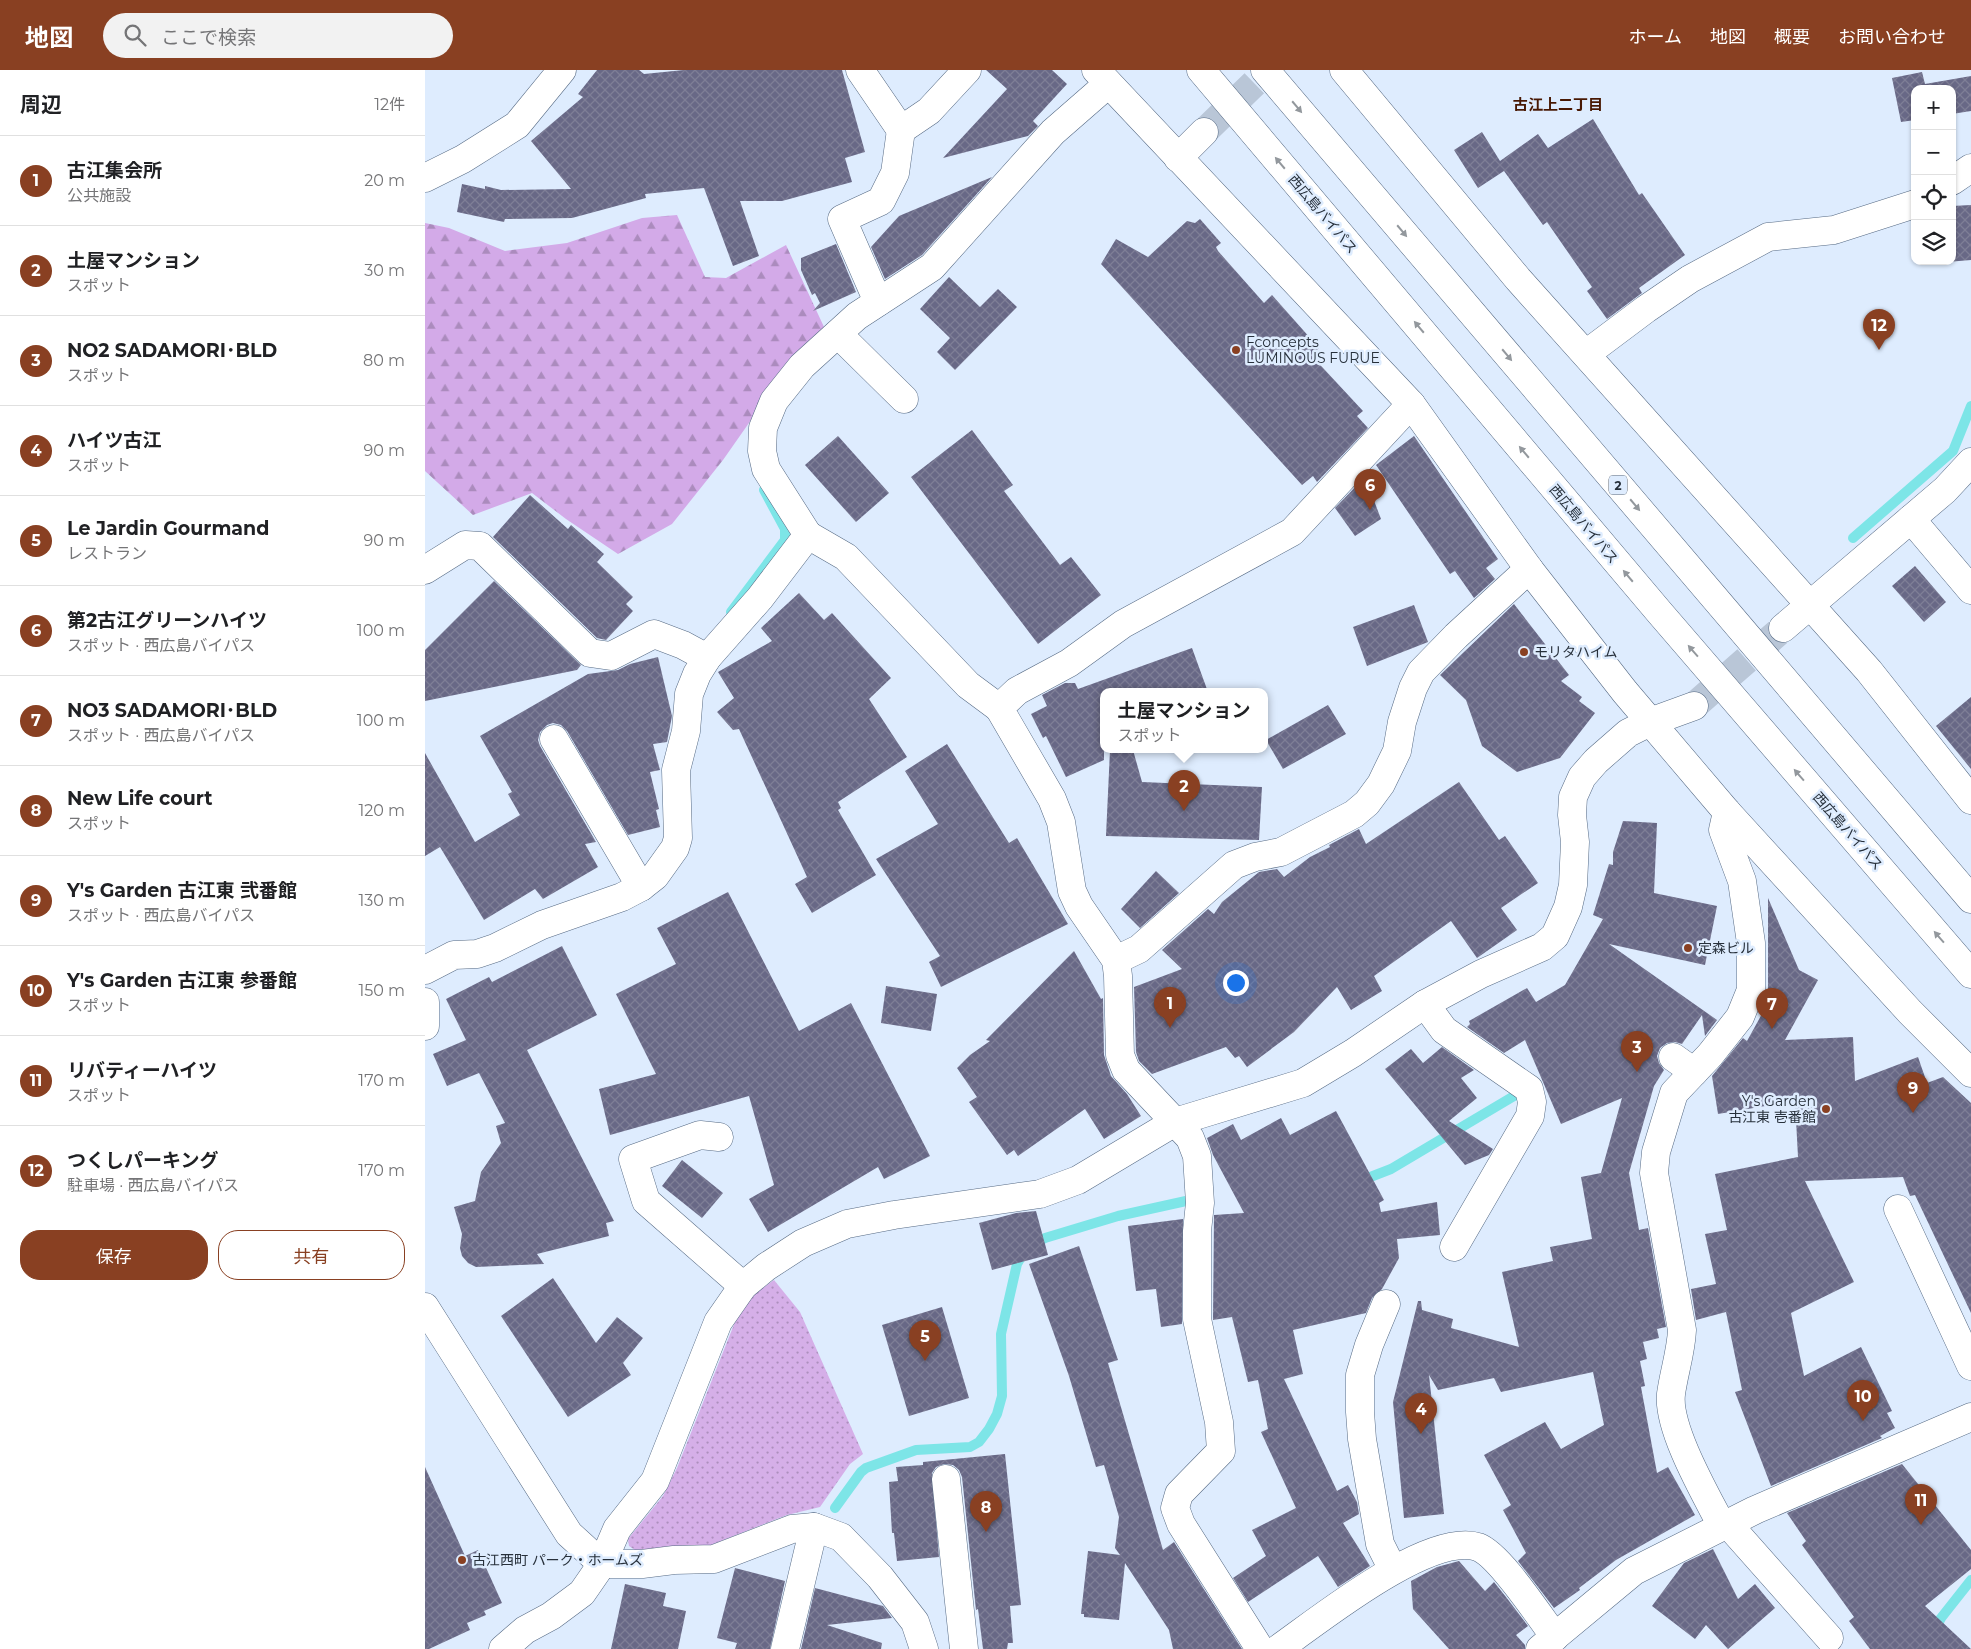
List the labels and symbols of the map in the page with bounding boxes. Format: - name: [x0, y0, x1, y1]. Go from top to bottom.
- district label: 古江上二丁目: [1513, 95, 1603, 114]
- one-way arrow: [1291, 100, 1302, 113]
- one-way arrow: [1274, 158, 1286, 170]
- street label: 西広島バイパス: [1285, 171, 1361, 257]
- one-way arrow: [1396, 224, 1407, 237]
- pin: 12: [1863, 309, 1895, 350]
- one-way arrow: [1413, 322, 1425, 334]
- place label: Fconcepts LUMINOUS FURUE: [1246, 333, 1380, 367]
- marker: Fconcepts LUMINOUS FURUE: [1230, 344, 1242, 356]
- one-way arrow: [1501, 348, 1513, 360]
- one-way arrow: [1518, 445, 1529, 458]
- pin: 6: [1354, 469, 1386, 510]
- road number: 2: [1609, 476, 1627, 494]
- street label: 西広島バイパス: [1546, 481, 1622, 567]
- one-way arrow: [1630, 498, 1641, 511]
- one-way arrow: [1623, 570, 1634, 583]
- place label: モリタハイム: [1534, 643, 1617, 661]
- one-way arrow: [1687, 645, 1698, 658]
- marker: モリタハイム: [1518, 646, 1530, 658]
- one-way arrow: [1793, 769, 1805, 781]
- pin: 2: [1168, 770, 1200, 811]
- street label: 西広島バイパス: [1809, 788, 1887, 874]
- one-way arrow: [1933, 932, 1945, 944]
- place label: 定森ビル: [1698, 939, 1754, 957]
- marker: 定森ビル: [1682, 942, 1694, 954]
- your location: [1223, 970, 1249, 996]
- pin: 1: [1154, 987, 1186, 1028]
- pin: 7: [1756, 988, 1788, 1029]
- pin: 3: [1621, 1031, 1653, 1072]
- pin: 9: [1897, 1072, 1929, 1113]
- place label: Y's Garden 古江東 壱番館: [1728, 1092, 1816, 1126]
- marker: Y's Garden 古江東 壱番館: [1820, 1103, 1832, 1115]
- pin: 5: [909, 1320, 941, 1361]
- pin: 10: [1847, 1380, 1879, 1421]
- pin: 4: [1405, 1393, 1437, 1434]
- pin: 11: [1905, 1484, 1937, 1525]
- pin: 8: [970, 1491, 1002, 1532]
- place label: 古江西町 パーク・ホームズ: [472, 1551, 643, 1569]
- marker: 古江西町 パーク・ホームズ: [456, 1554, 468, 1566]

